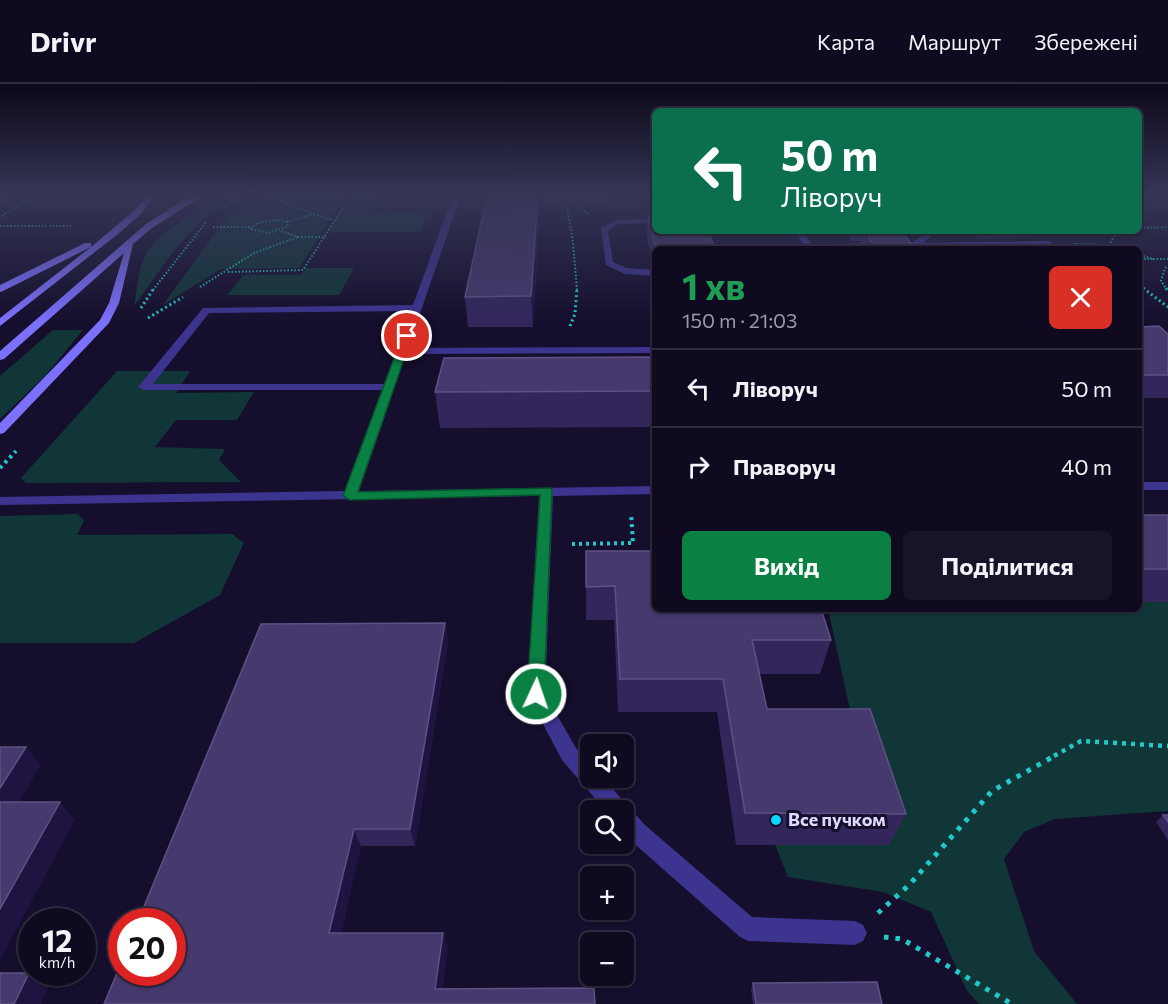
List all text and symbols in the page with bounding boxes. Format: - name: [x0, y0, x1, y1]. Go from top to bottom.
- text: Drivr: [30, 24, 97, 58]
- text: Карта: [817, 29, 875, 54]
- text: Маршрут: [908, 29, 1001, 54]
- text: Збережені: [1034, 29, 1138, 54]
- text: 50 m: [781, 128, 878, 180]
- icon: left: [682, 132, 760, 210]
- text: Ліворуч: [781, 180, 882, 213]
- text: 1 хв: [682, 263, 745, 307]
- button: close: [1049, 266, 1112, 329]
- text: 150 m · 21:03: [682, 308, 798, 332]
- pin: [381, 310, 432, 361]
- icon: arrive: [390, 319, 423, 352]
- icon: left: [682, 372, 715, 405]
- text: Ліворуч: [733, 375, 818, 402]
- text: 50 m: [1062, 375, 1112, 402]
- icon: right: [682, 450, 715, 483]
- text: Праворуч: [733, 453, 836, 480]
- text: 40 m: [1061, 453, 1112, 480]
- button: Вихід: [682, 531, 891, 600]
- button: Поділитися: [903, 531, 1112, 600]
- position arrow: [504, 662, 568, 726]
- map controls: [580, 734, 634, 986]
- button: sound: [580, 734, 634, 788]
- button: search: [580, 800, 634, 854]
- place label: Все пучком: [788, 808, 886, 830]
- marker: Все пучком: [769, 813, 783, 827]
- button: +: [580, 866, 634, 920]
- speed limit sign: 20: [108, 908, 186, 986]
- text: 12: [42, 921, 72, 958]
- button: −: [580, 932, 634, 986]
- text: km/h: [39, 953, 75, 971]

